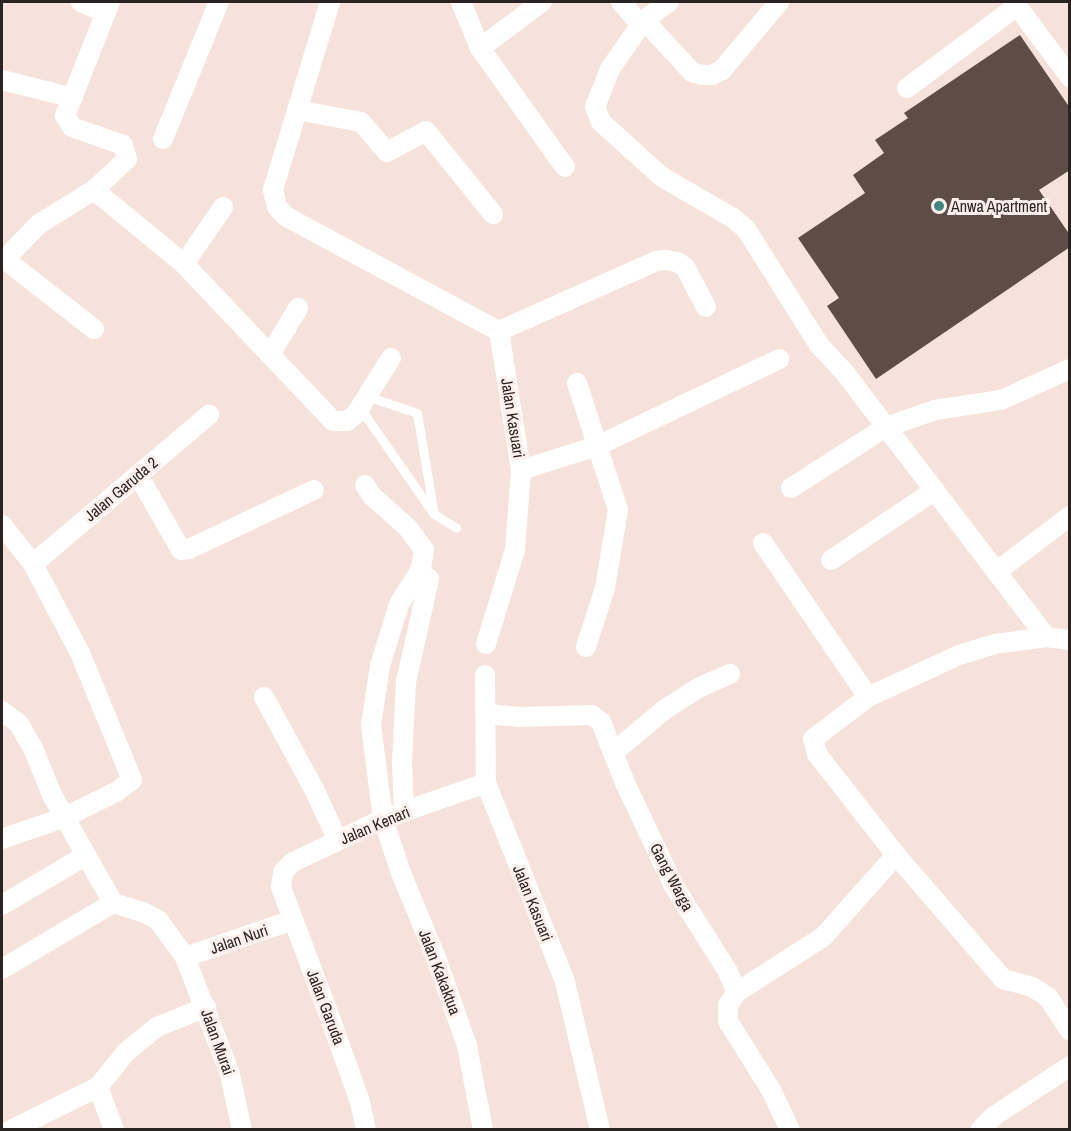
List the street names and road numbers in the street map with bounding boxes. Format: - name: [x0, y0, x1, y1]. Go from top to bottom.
- street label: Jalan Kasuari: [497, 377, 529, 459]
- street label: Jalan Garuda 2: [80, 453, 162, 525]
- street label: Jalan Kenari: [337, 802, 413, 848]
- street label: Gang Warga: [646, 840, 698, 914]
- street label: Jalan Kasuari: [509, 862, 557, 944]
- street label: Jalan Nuri: [208, 920, 270, 958]
- street label: Jalan Kakaktua: [415, 927, 465, 1017]
- street label: Jalan Garuda: [303, 967, 349, 1047]
- street label: Jalan Murai: [197, 1007, 239, 1077]

